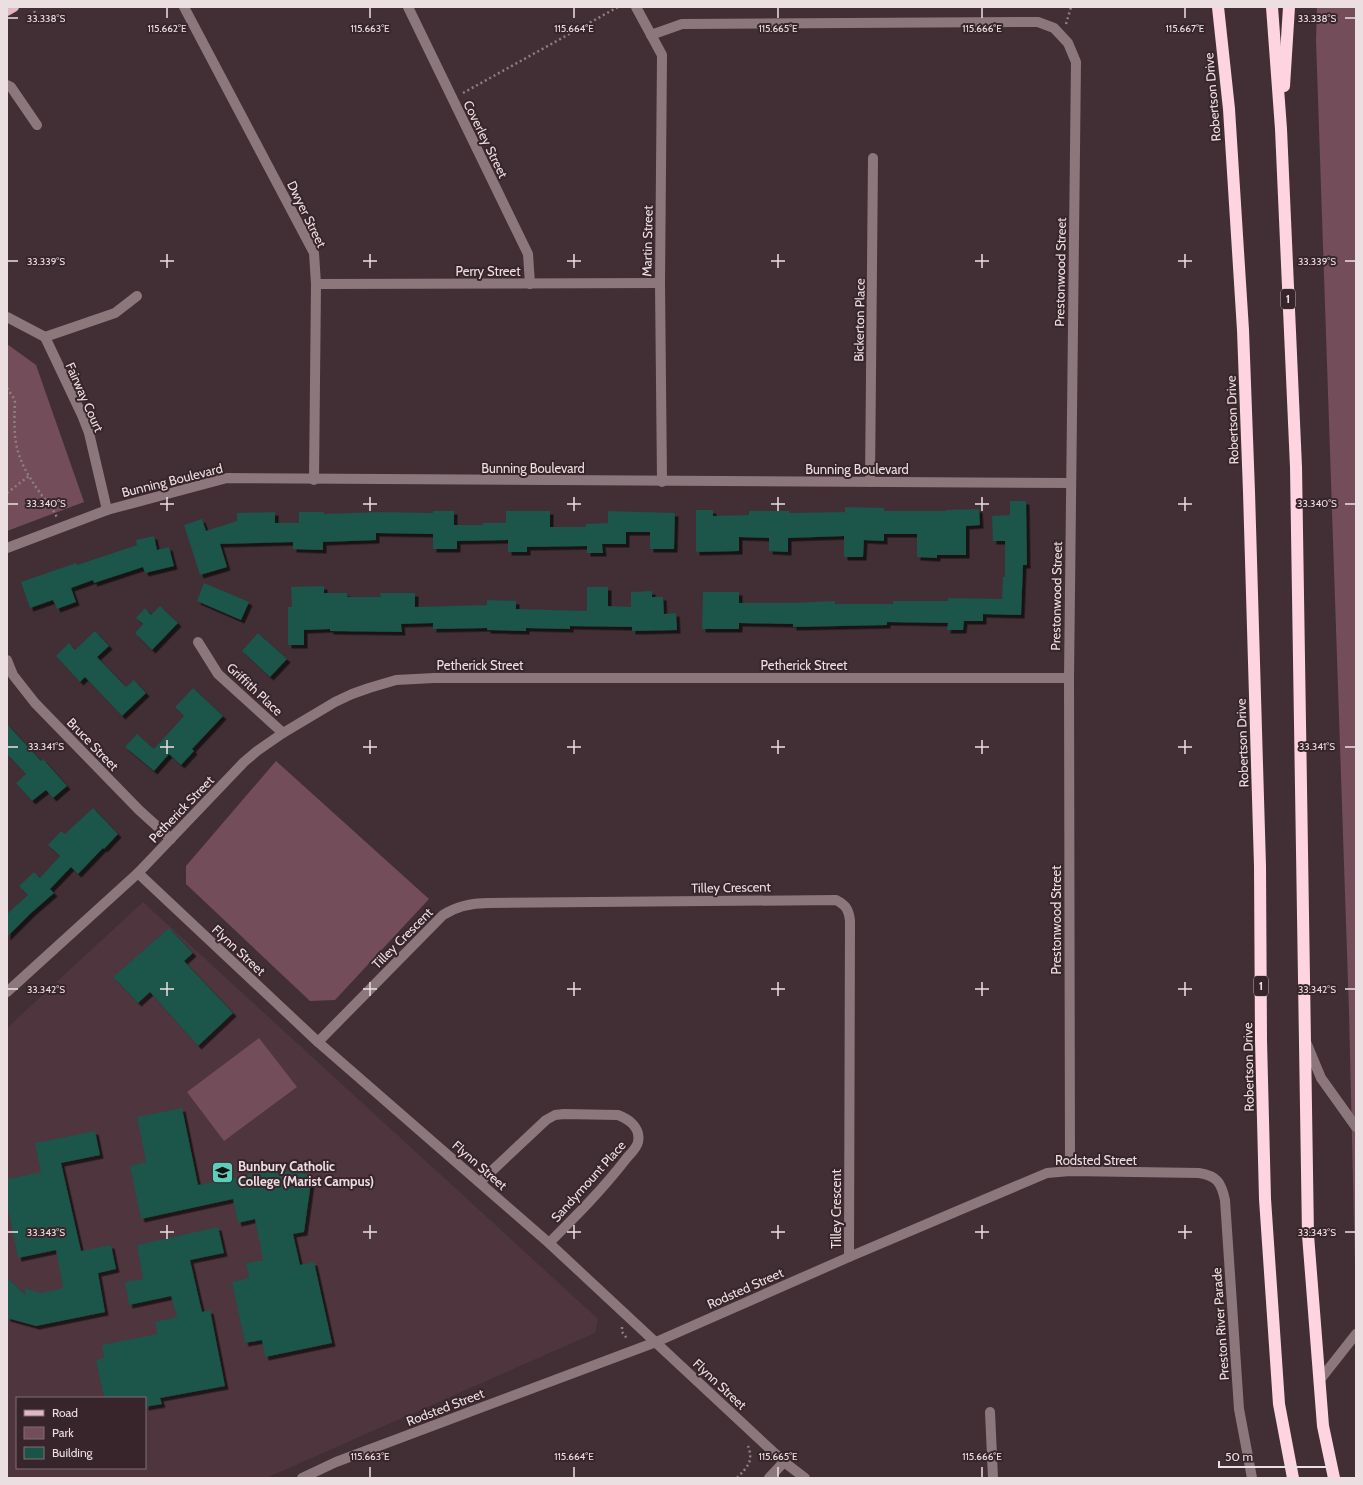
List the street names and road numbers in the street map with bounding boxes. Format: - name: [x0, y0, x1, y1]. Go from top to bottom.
- street label: Robertson Drive: [1200, 52, 1224, 142]
- street label: Coverley Street: [460, 98, 512, 181]
- street label: Dwyer Street: [284, 178, 330, 251]
- street label: Martin Street: [638, 204, 656, 277]
- street label: Prestonwood Street: [1051, 217, 1069, 327]
- street label: Perry Street: [455, 263, 521, 279]
- street label: Bickerton Place: [850, 278, 868, 362]
- road number: 1: [1281, 289, 1295, 309]
- street label: Fairway Court: [63, 360, 108, 435]
- street label: Robertson Drive: [1222, 375, 1242, 465]
- street label: Bunning Boulevard: [120, 460, 224, 500]
- street label: Bunning Boulevard: [481, 460, 585, 476]
- street label: Bunning Boulevard: [805, 461, 909, 477]
- street label: Prestonwood Street: [1047, 541, 1065, 651]
- street label: Petherick Street: [437, 657, 524, 673]
- street label: Petherick Street: [761, 657, 848, 673]
- street label: Griffith Place: [224, 659, 286, 719]
- street label: Robertson Drive: [1232, 698, 1252, 788]
- street label: Bruce Street: [64, 714, 123, 774]
- street label: Petherick Street: [145, 772, 217, 846]
- street label: Prestonwood Street: [1048, 865, 1064, 975]
- street label: Tilley Crescent: [691, 878, 772, 896]
- street label: Tilley Crescent: [368, 904, 436, 972]
- street label: Flynn Street: [209, 921, 269, 979]
- road number: 1: [1254, 976, 1268, 996]
- street label: Robertson Drive: [1239, 1022, 1257, 1112]
- street label: Flynn Street: [449, 1137, 511, 1193]
- street label: Sandymount Place: [547, 1137, 629, 1225]
- street label: Rodsted Street: [1055, 1152, 1138, 1168]
- street label: Tilley Crescent: [828, 1169, 844, 1249]
- street label: Rodsted Street: [704, 1264, 786, 1312]
- street label: Preston River Parade: [1208, 1267, 1232, 1381]
- street label: Flynn Street: [690, 1355, 750, 1413]
- street label: Rodsted Street: [404, 1385, 487, 1429]

